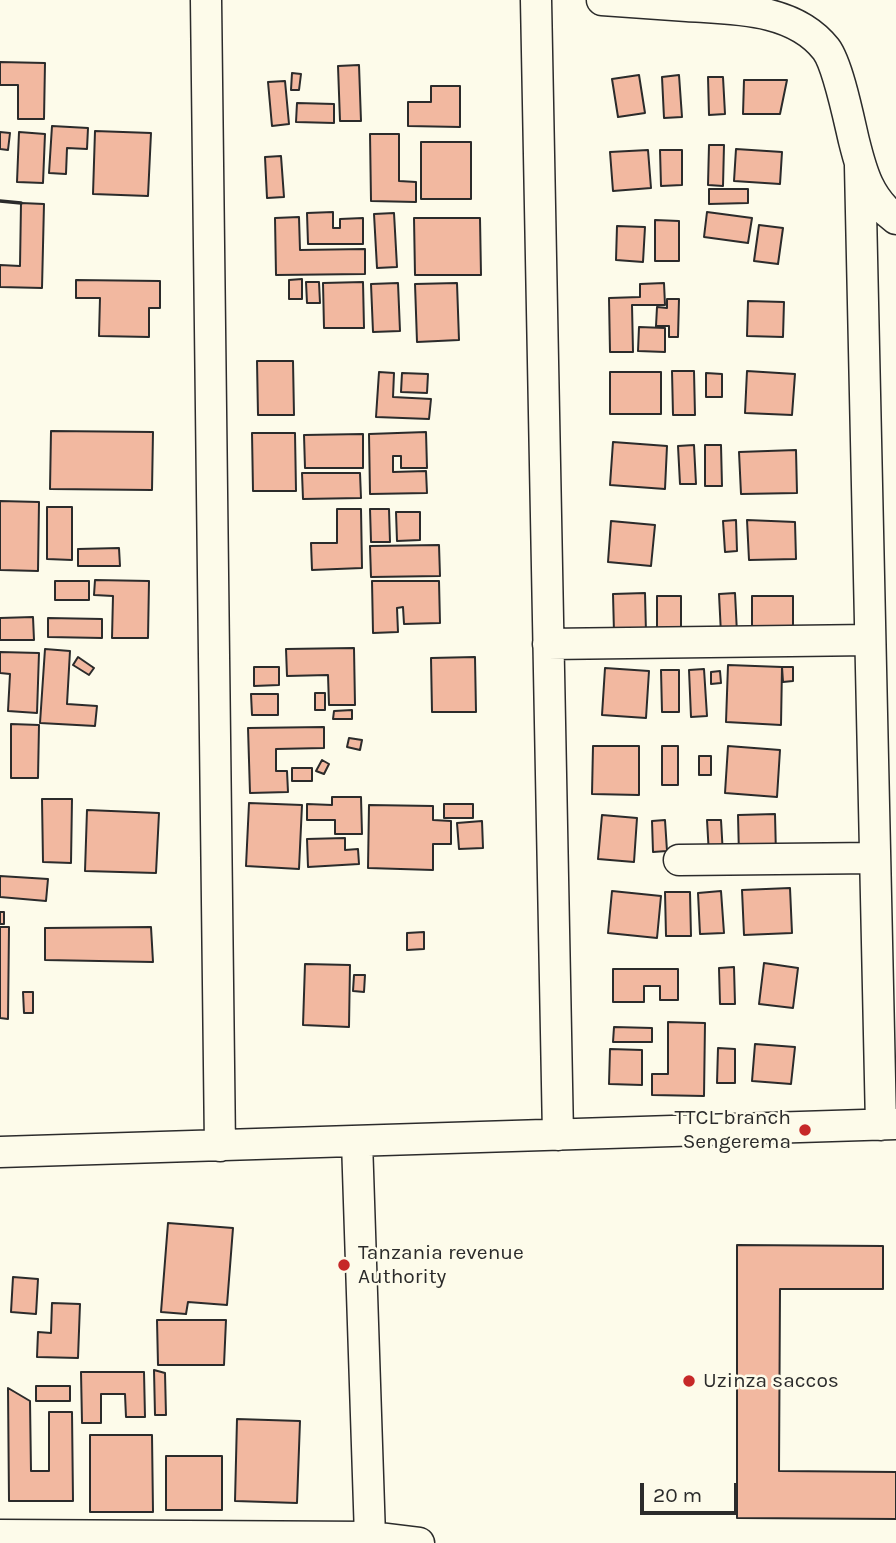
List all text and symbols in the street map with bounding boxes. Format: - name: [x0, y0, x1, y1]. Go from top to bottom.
- place label: TTCL branch Sengerema: [675, 1105, 791, 1155]
- marker: TTCL branch Sengerema: [797, 1122, 813, 1138]
- place label: Tanzania revenue Authority: [358, 1240, 524, 1290]
- marker: Tanzania revenue Authority: [336, 1257, 352, 1273]
- place label: Uzinza saccos: [703, 1368, 839, 1394]
- marker: Uzinza saccos: [681, 1373, 697, 1389]
- scale bar: [644, 1470, 742, 1514]
- text: 20 m: [653, 1483, 702, 1507]

